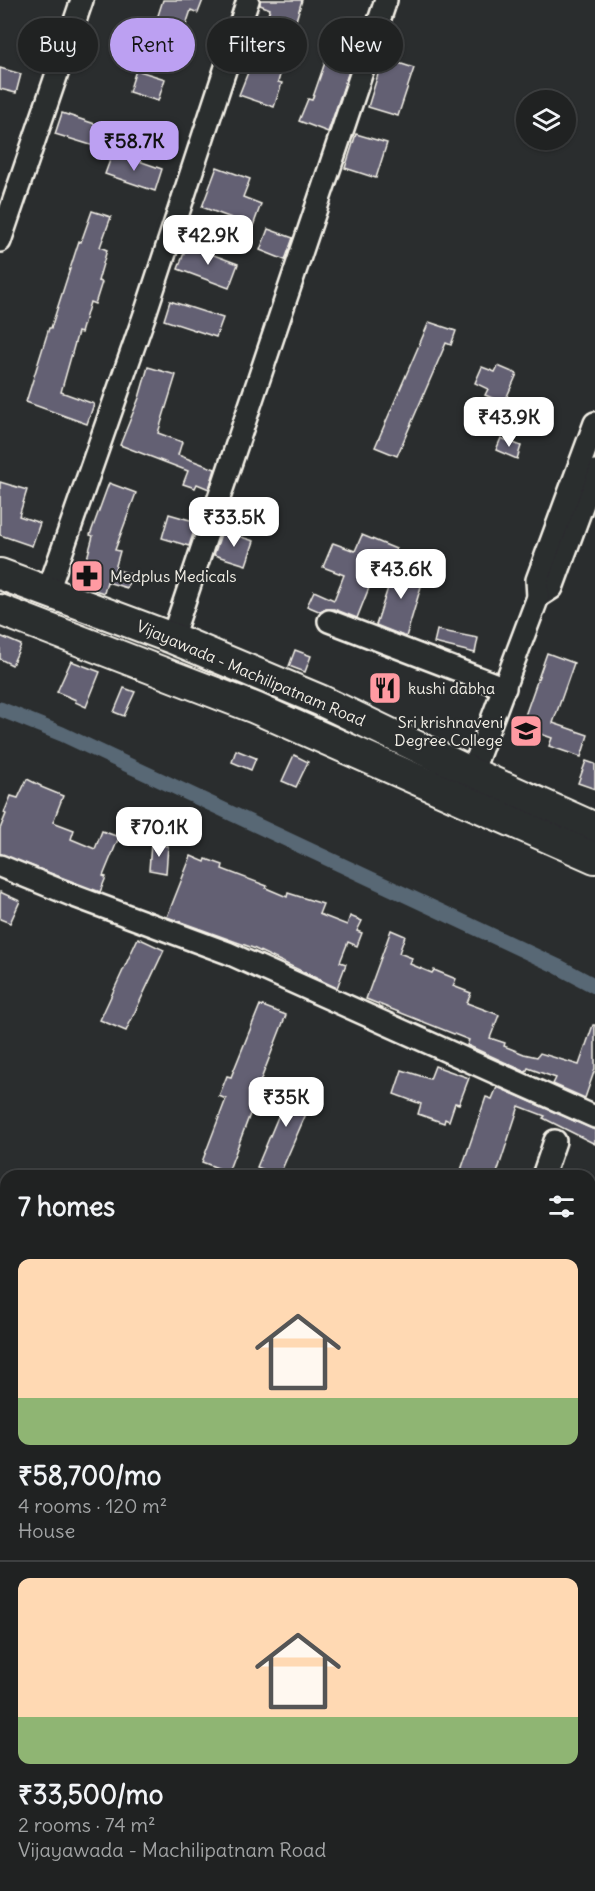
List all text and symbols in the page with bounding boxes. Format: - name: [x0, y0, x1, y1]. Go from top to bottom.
- chip: Buy: [18, 18, 98, 72]
- chip: Rent: [110, 18, 195, 72]
- chip: Filters: [207, 18, 307, 72]
- chip: New: [319, 18, 403, 72]
- map controls: [516, 90, 576, 150]
- button: layers: [516, 90, 576, 150]
- pin: ₹58.7K: [85, 121, 183, 172]
- text: ₹58.7K: [104, 128, 164, 153]
- pin: ₹42.9K: [159, 215, 257, 266]
- text: ₹42.9K: [177, 222, 239, 247]
- pin: ₹43.9K: [460, 397, 558, 448]
- text: ₹43.9K: [478, 404, 540, 429]
- pin: ₹33.5K: [185, 497, 283, 548]
- text: ₹33.5K: [203, 504, 265, 529]
- pin: ₹43.6K: [352, 549, 450, 600]
- text: ₹43.6K: [370, 556, 432, 581]
- pharmacy icon: Medplus Medicals: [69, 558, 105, 594]
- place label: Medplus Medicals: [110, 566, 237, 586]
- street label: Vijayawada - Machilipatnam Road: [134, 616, 368, 730]
- restaurant icon: kushi dabha: [367, 670, 403, 706]
- place label: kushi dabha: [408, 678, 495, 698]
- place label: Sri krishnaveni Degree College: [394, 712, 503, 750]
- school or university icon: Sri krishnaveni Degree College: [508, 713, 544, 749]
- pin: ₹70.1K: [110, 807, 208, 858]
- text: ₹70.1K: [130, 814, 188, 839]
- pin: ₹35K: [250, 1077, 322, 1128]
- text: ₹35K: [263, 1084, 309, 1109]
- text: 7 homes: [18, 1190, 115, 1223]
- icon: filters: [545, 1190, 578, 1223]
- icon: home: [244, 1298, 352, 1406]
- text: ₹58,700/mo: [18, 1459, 161, 1492]
- text: 4 rooms · 120 m²: [18, 1493, 167, 1518]
- text: House: [18, 1518, 75, 1543]
- icon: home: [244, 1617, 352, 1725]
- text: ₹33,500/mo: [18, 1778, 163, 1811]
- text: 2 rooms · 74 m²: [18, 1812, 155, 1837]
- text: Vijayawada - Machilipatnam Road: [18, 1837, 326, 1862]

